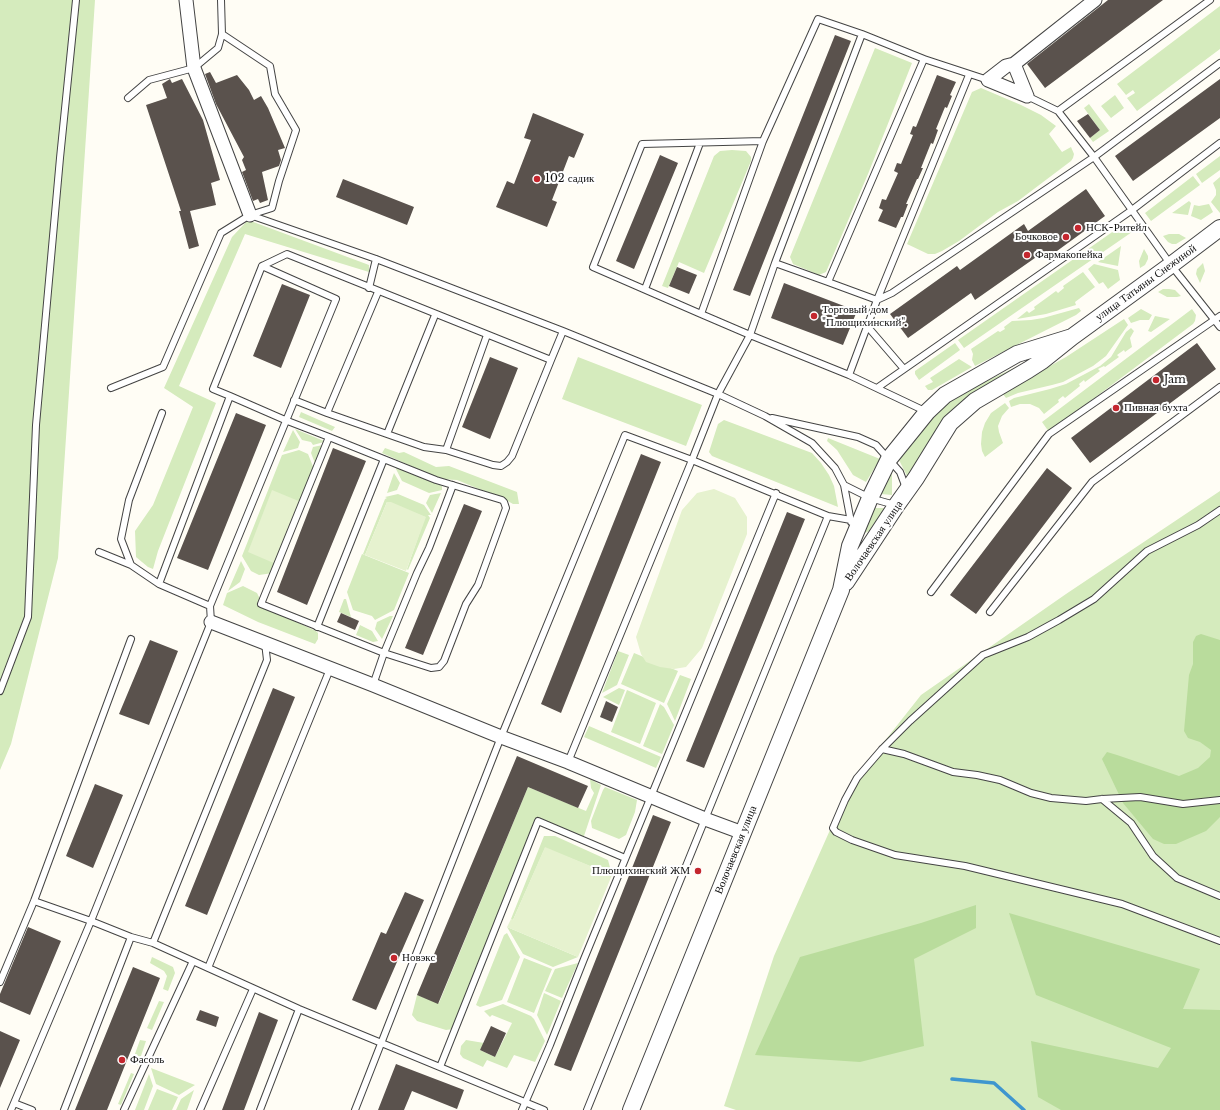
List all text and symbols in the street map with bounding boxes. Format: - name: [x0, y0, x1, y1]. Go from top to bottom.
- place label: 102 садик: [545, 172, 594, 186]
- marker: 102 садик: [532, 174, 542, 184]
- place label: НСК-Ритейл: [1086, 221, 1147, 235]
- marker: НСК-Ритейл: [1073, 223, 1083, 233]
- place label: Бочковое: [1015, 230, 1058, 244]
- marker: Бочковое: [1061, 232, 1071, 242]
- street label: улица Татьяны Снежиной: [1093, 242, 1199, 324]
- place label: Фармакопейка: [1035, 248, 1103, 262]
- marker: Фармакопейка: [1022, 250, 1032, 260]
- place label: Торговый дом "Плющихинский".: [822, 303, 907, 329]
- marker: Торговый дом "Плющихинский".: [809, 311, 819, 321]
- place label: Jam: [1164, 373, 1186, 387]
- marker: Jam: [1151, 375, 1161, 385]
- place label: Пивная бухта: [1124, 401, 1188, 415]
- marker: Пивная бухта: [1111, 403, 1121, 413]
- street label: Волочаевская улица: [842, 498, 906, 584]
- street label: Волочаевская улица: [712, 804, 760, 896]
- place label: Плющихинский ЖМ: [592, 864, 690, 878]
- marker: Плющихинский ЖМ: [693, 866, 703, 876]
- place label: Новэкс: [402, 951, 435, 965]
- marker: Новэкс: [389, 953, 399, 963]
- place label: Фасоль: [130, 1053, 164, 1067]
- marker: Фасоль: [117, 1055, 127, 1065]

